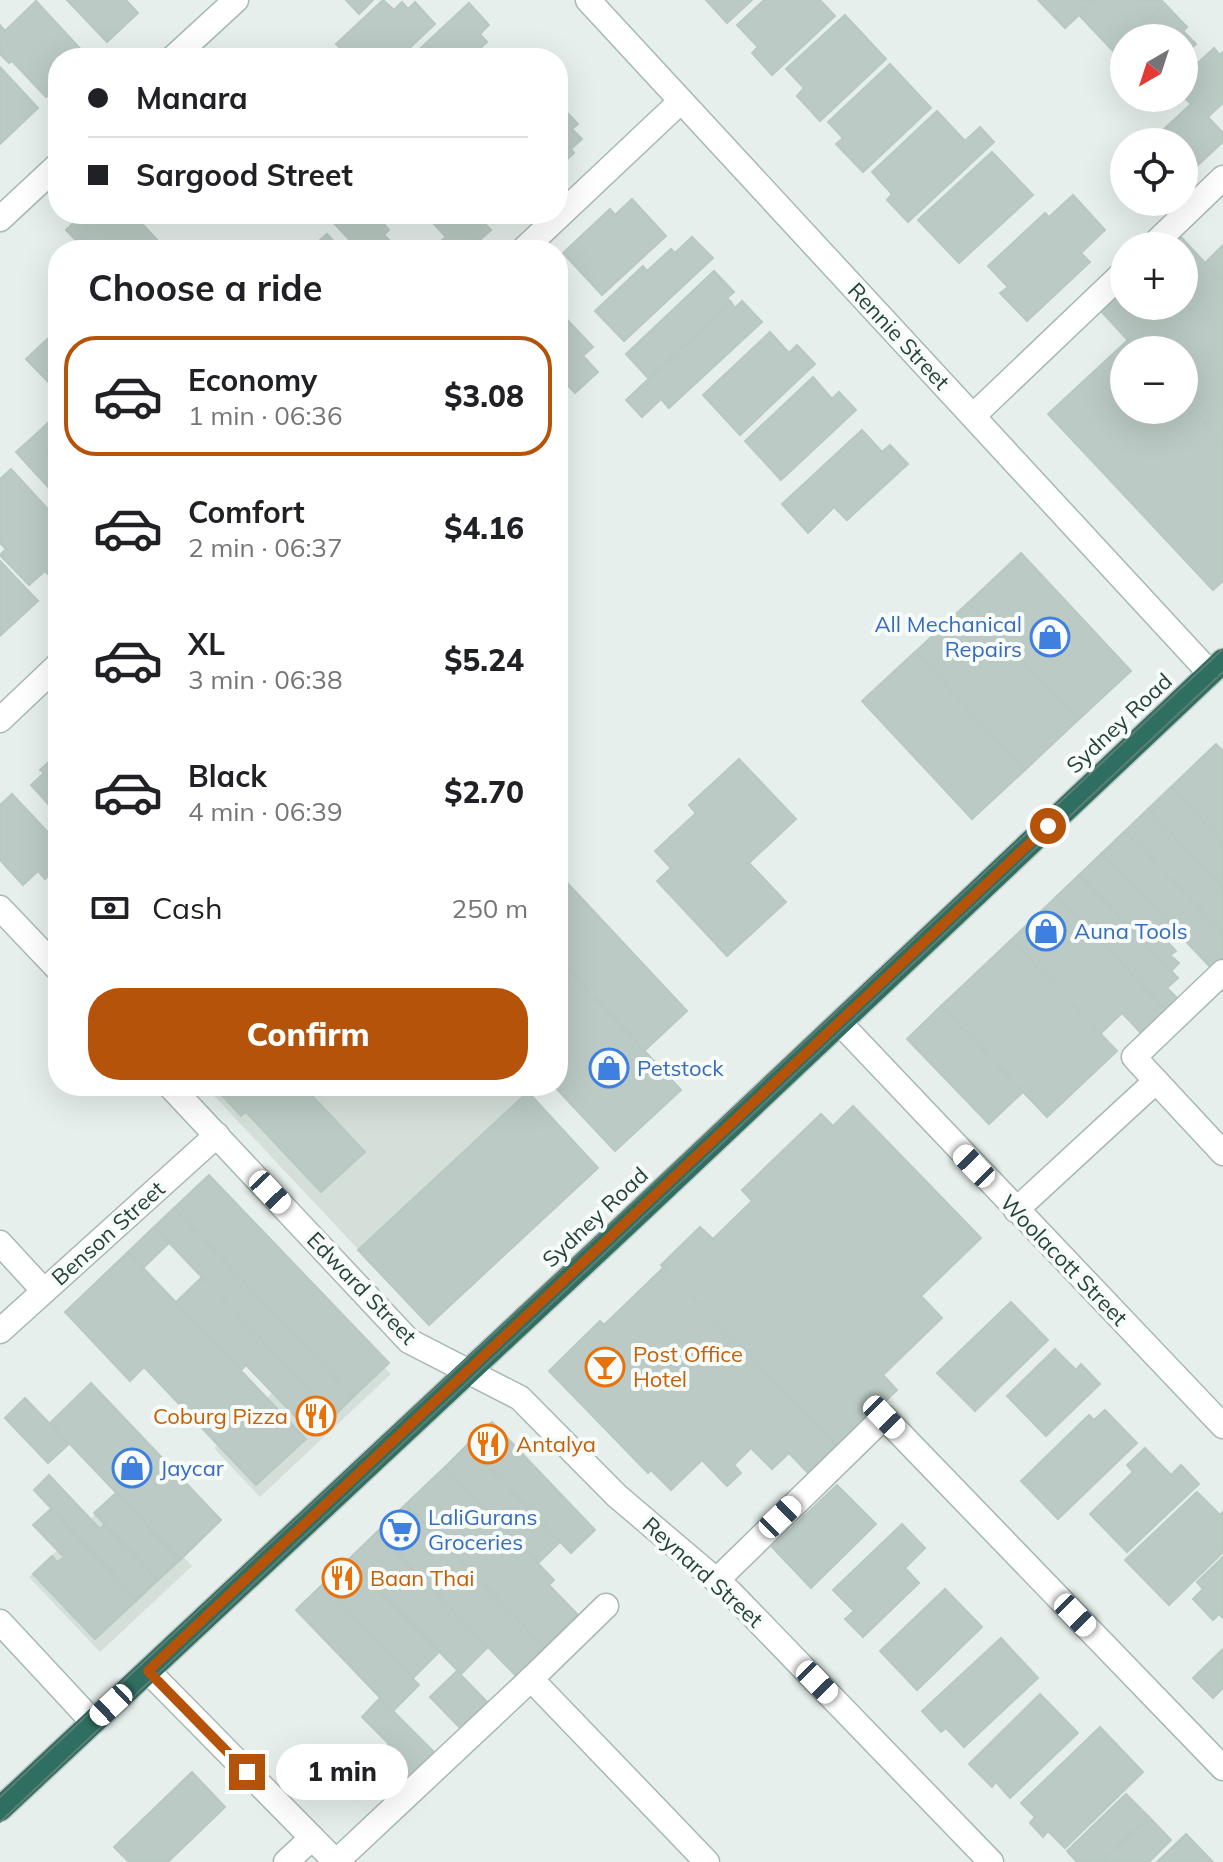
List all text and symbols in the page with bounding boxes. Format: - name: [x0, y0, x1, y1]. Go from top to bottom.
- north arrow: [1110, 24, 1198, 112]
- map controls: [1110, 24, 1198, 424]
- text: Manara: [136, 79, 248, 117]
- button: locate: [1110, 128, 1198, 216]
- text: Sargood Street: [136, 156, 353, 194]
- button: +: [1110, 232, 1198, 320]
- text: Choose a ride: [88, 265, 322, 310]
- street label: Rennie Street: [842, 277, 956, 396]
- button: −: [1110, 336, 1198, 424]
- icon: car: [92, 360, 164, 432]
- text: Economy: [188, 361, 317, 399]
- text: $3.08: [444, 377, 524, 415]
- text: 1 min · 06:36: [188, 399, 343, 432]
- icon: car: [92, 492, 164, 564]
- text: Comfort: [188, 493, 305, 531]
- text: $4.16: [444, 509, 524, 547]
- text: 2 min · 06:37: [188, 531, 343, 564]
- place label: All Mechanical Repairs: [874, 610, 1022, 663]
- shop icon: All Mechanical Repairs: [1029, 616, 1071, 658]
- icon: car: [92, 624, 164, 696]
- text: XL: [188, 625, 225, 663]
- text: $5.24: [444, 641, 524, 679]
- text: 3 min · 06:38: [188, 663, 343, 696]
- street label: Sydney Road: [1060, 667, 1178, 779]
- icon: car: [92, 756, 164, 828]
- text: Black: [188, 757, 267, 795]
- text: $2.70: [444, 773, 524, 811]
- text: 4 min · 06:39: [188, 795, 343, 828]
- route start: [1030, 808, 1066, 844]
- icon: cash: [88, 886, 132, 930]
- text: Cash: [152, 889, 223, 927]
- text: 250 m: [452, 892, 528, 925]
- shop icon: Auna Tools: [1025, 910, 1067, 952]
- place label: Auna Tools: [1074, 917, 1188, 945]
- button: Confirm: [88, 988, 528, 1080]
- shop icon: Petstock: [588, 1047, 630, 1089]
- place label: Petstock: [637, 1054, 724, 1082]
- car: [949, 1140, 999, 1192]
- street label: Sydney Road: [536, 1161, 654, 1273]
- car: [245, 1166, 295, 1218]
- street label: Benson Street: [46, 1175, 171, 1291]
- street label: Woolacott Street: [994, 1189, 1134, 1332]
- street label: Edward Street: [301, 1226, 423, 1350]
- place label: Post Office Hotel: [633, 1340, 743, 1393]
- bar icon: Post Office Hotel: [584, 1346, 626, 1388]
- car: [859, 1391, 909, 1443]
- restaurant icon: Coburg Pizza: [295, 1395, 337, 1437]
- place label: Coburg Pizza: [153, 1402, 288, 1430]
- restaurant icon: Antalya: [467, 1423, 509, 1465]
- place label: Antalya: [516, 1430, 596, 1458]
- shop icon: Jaycar: [111, 1447, 153, 1489]
- place label: Jaycar: [160, 1454, 224, 1482]
- car: [754, 1492, 806, 1542]
- place label: LaliGurans Groceries: [428, 1503, 537, 1556]
- supermarket icon: LaliGurans Groceries: [379, 1509, 421, 1551]
- street label: Reynard Street: [637, 1511, 769, 1634]
- restaurant icon: Baan Thai: [321, 1557, 363, 1599]
- place label: Baan Thai: [370, 1564, 475, 1592]
- car: [1050, 1589, 1100, 1641]
- car: [792, 1656, 842, 1708]
- car: [85, 1680, 137, 1730]
- callout: 1 min: [275, 1744, 407, 1800]
- route end: [229, 1754, 265, 1790]
- text: 1 min: [307, 1755, 377, 1788]

